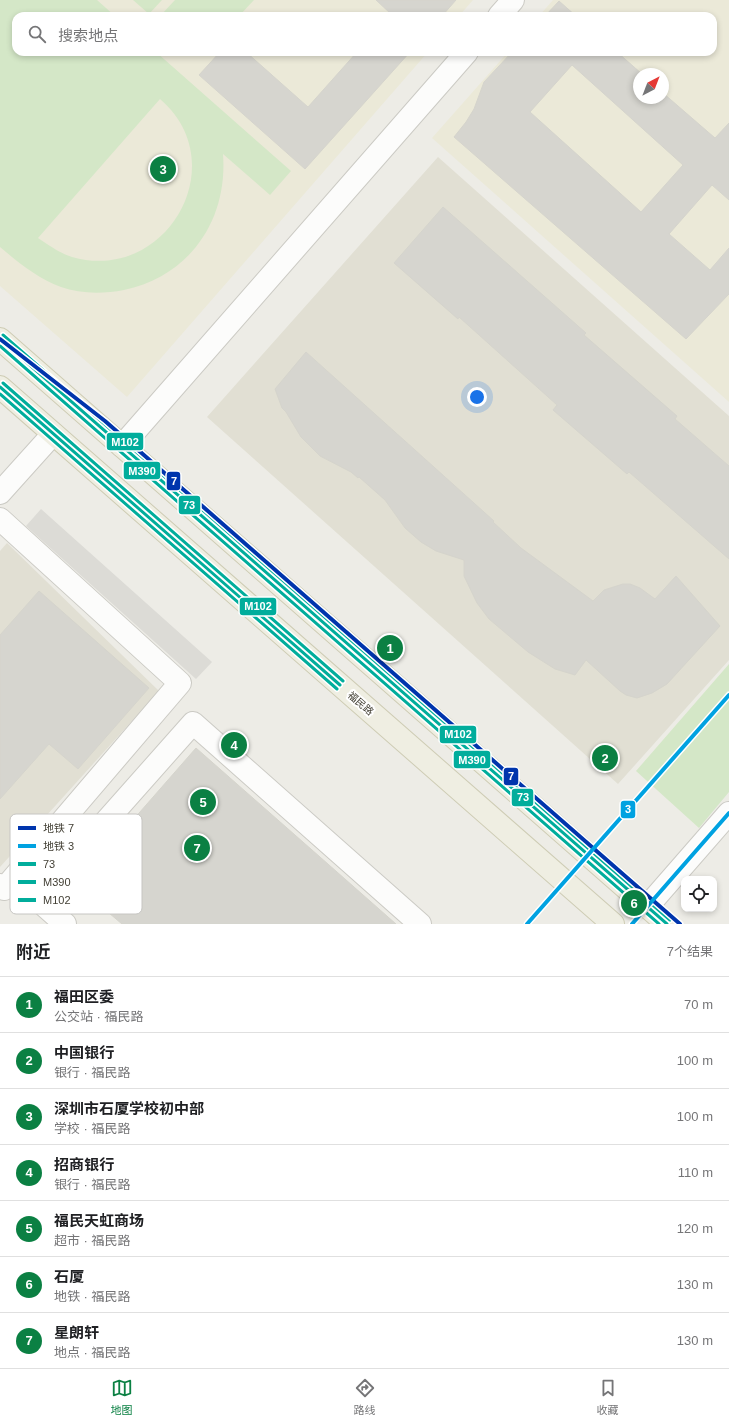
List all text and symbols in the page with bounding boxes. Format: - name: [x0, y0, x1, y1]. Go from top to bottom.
- search box: [12, 12, 717, 56]
- icon: search: [26, 23, 48, 45]
- text: 搜索地点: [58, 27, 118, 44]
- north arrow: [633, 68, 669, 104]
- pin: 3: [150, 154, 176, 184]
- your location: [467, 387, 487, 407]
- line badge: M102: [106, 432, 144, 451]
- text: M102: [111, 436, 139, 448]
- line badge: M390: [123, 461, 161, 480]
- text: M390: [128, 465, 156, 477]
- line badge: 7: [166, 471, 181, 491]
- text: 7: [171, 475, 177, 487]
- line badge: 73: [178, 495, 201, 515]
- text: 73: [183, 499, 195, 511]
- line badge: M102: [239, 597, 277, 616]
- text: M102: [244, 600, 272, 612]
- pin: 1: [377, 633, 403, 663]
- street label: 福民路: [346, 689, 376, 717]
- line badge: M102: [439, 725, 477, 744]
- text: M102: [444, 728, 472, 740]
- pin: 4: [221, 730, 247, 760]
- pin: 2: [592, 743, 618, 773]
- line badge: M390: [453, 750, 491, 769]
- text: M390: [458, 754, 486, 766]
- line badge: 7: [503, 767, 519, 786]
- text: 7: [508, 770, 514, 782]
- pin: 5: [190, 787, 216, 817]
- line badge: 73: [511, 788, 534, 807]
- text: 73: [517, 791, 529, 803]
- line badge: 3: [620, 800, 636, 819]
- text: 3: [625, 803, 631, 815]
- legend: [10, 814, 142, 914]
- text: 地铁 7: [43, 822, 74, 834]
- pin: 7: [184, 833, 210, 863]
- text: 地铁 3: [43, 840, 74, 852]
- text: 73: [43, 858, 55, 870]
- text: M390: [43, 876, 71, 888]
- map controls: [681, 876, 717, 912]
- button: locate: [681, 876, 717, 912]
- pin: 6: [621, 888, 647, 918]
- text: M102: [43, 894, 71, 906]
- text: 附近: [16, 943, 50, 962]
- text: 7个结果: [667, 944, 713, 959]
- text: 福田区委: [54, 988, 114, 1005]
- text: 1: [25, 997, 33, 1012]
- text: 70 m: [684, 997, 713, 1012]
- text: 公交站 · 福民路: [54, 1009, 144, 1024]
- text: 中国银行: [54, 1044, 114, 1061]
- text: 2: [25, 1053, 33, 1068]
- text: 100 m: [677, 1053, 713, 1068]
- text: 银行 · 福民路: [54, 1065, 131, 1080]
- text: 深圳市石厦学校初中部: [54, 1100, 204, 1117]
- text: 3: [25, 1109, 33, 1124]
- text: 100 m: [677, 1109, 713, 1124]
- text: 学校 · 福民路: [54, 1121, 131, 1136]
- text: 招商银行: [54, 1156, 114, 1173]
- text: 4: [25, 1165, 33, 1180]
- text: 110 m: [678, 1165, 713, 1180]
- text: 银行 · 福民路: [54, 1177, 131, 1192]
- text: 福民天虹商场: [54, 1212, 144, 1229]
- text: 5: [25, 1221, 33, 1236]
- text: 120 m: [677, 1221, 713, 1236]
- text: 超市 · 福民路: [54, 1233, 131, 1248]
- text: 石厦: [54, 1268, 84, 1285]
- text: 6: [25, 1277, 33, 1292]
- text: 130 m: [677, 1277, 713, 1292]
- text: 地铁 · 福民路: [54, 1289, 131, 1304]
- text: 星朗轩: [54, 1324, 99, 1341]
- text: 7: [25, 1333, 33, 1348]
- text: 130 m: [677, 1333, 713, 1348]
- text: 地点 · 福民路: [54, 1345, 131, 1360]
- tab: 地图: [111, 1377, 133, 1417]
- tab: 路线: [354, 1377, 376, 1417]
- tab: 收藏: [597, 1377, 619, 1417]

